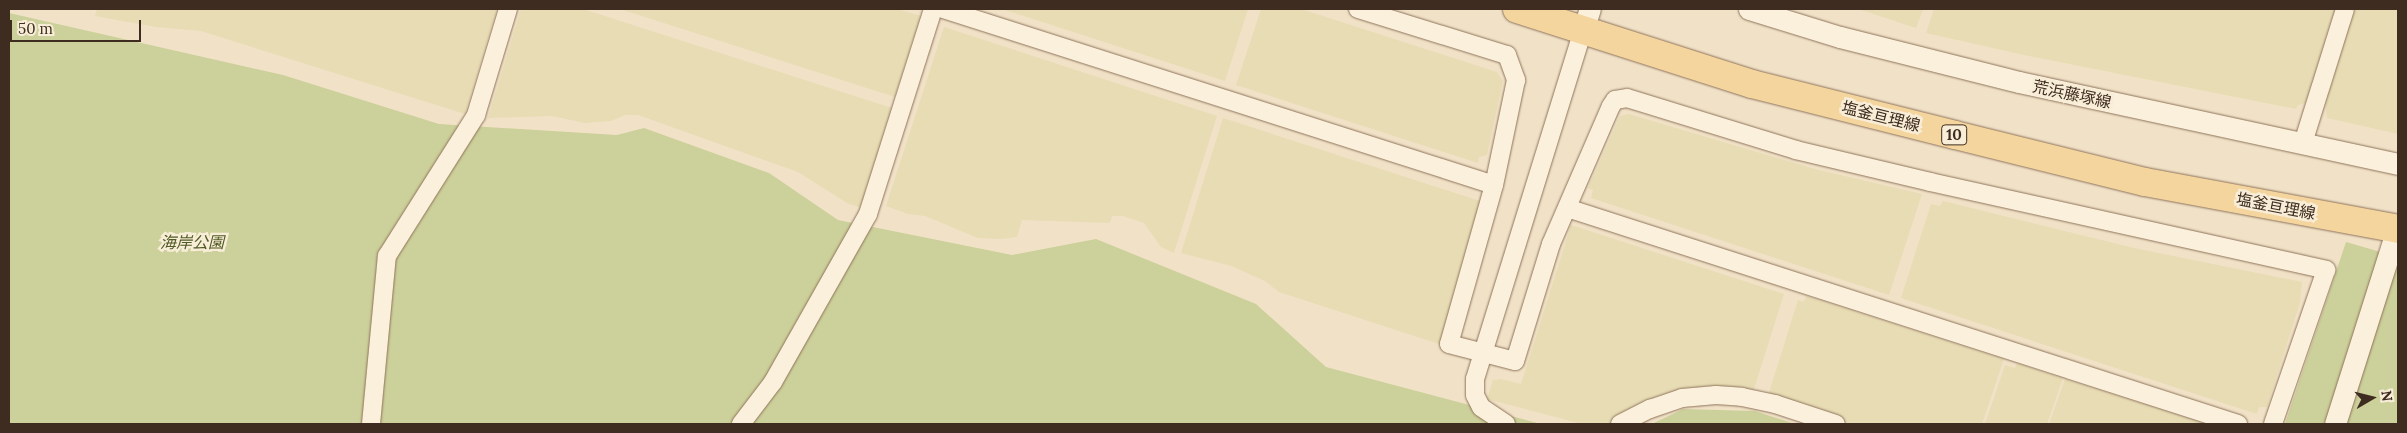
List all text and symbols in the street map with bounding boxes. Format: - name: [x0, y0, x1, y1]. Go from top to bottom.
- scale bar: [12, 10, 144, 42]
- text: 50 m: [18, 19, 53, 38]
- street label: 荒浜藤塚線: [2031, 76, 2113, 112]
- street label: 塩釜亘理線: [1840, 97, 1922, 135]
- road number: 10: [1940, 122, 1968, 148]
- street label: 塩釜亘理線: [2235, 189, 2317, 223]
- park label: 海岸公園: [160, 232, 224, 252]
- north arrow: [2347, 373, 2397, 423]
- text: N: [2377, 389, 2397, 403]

